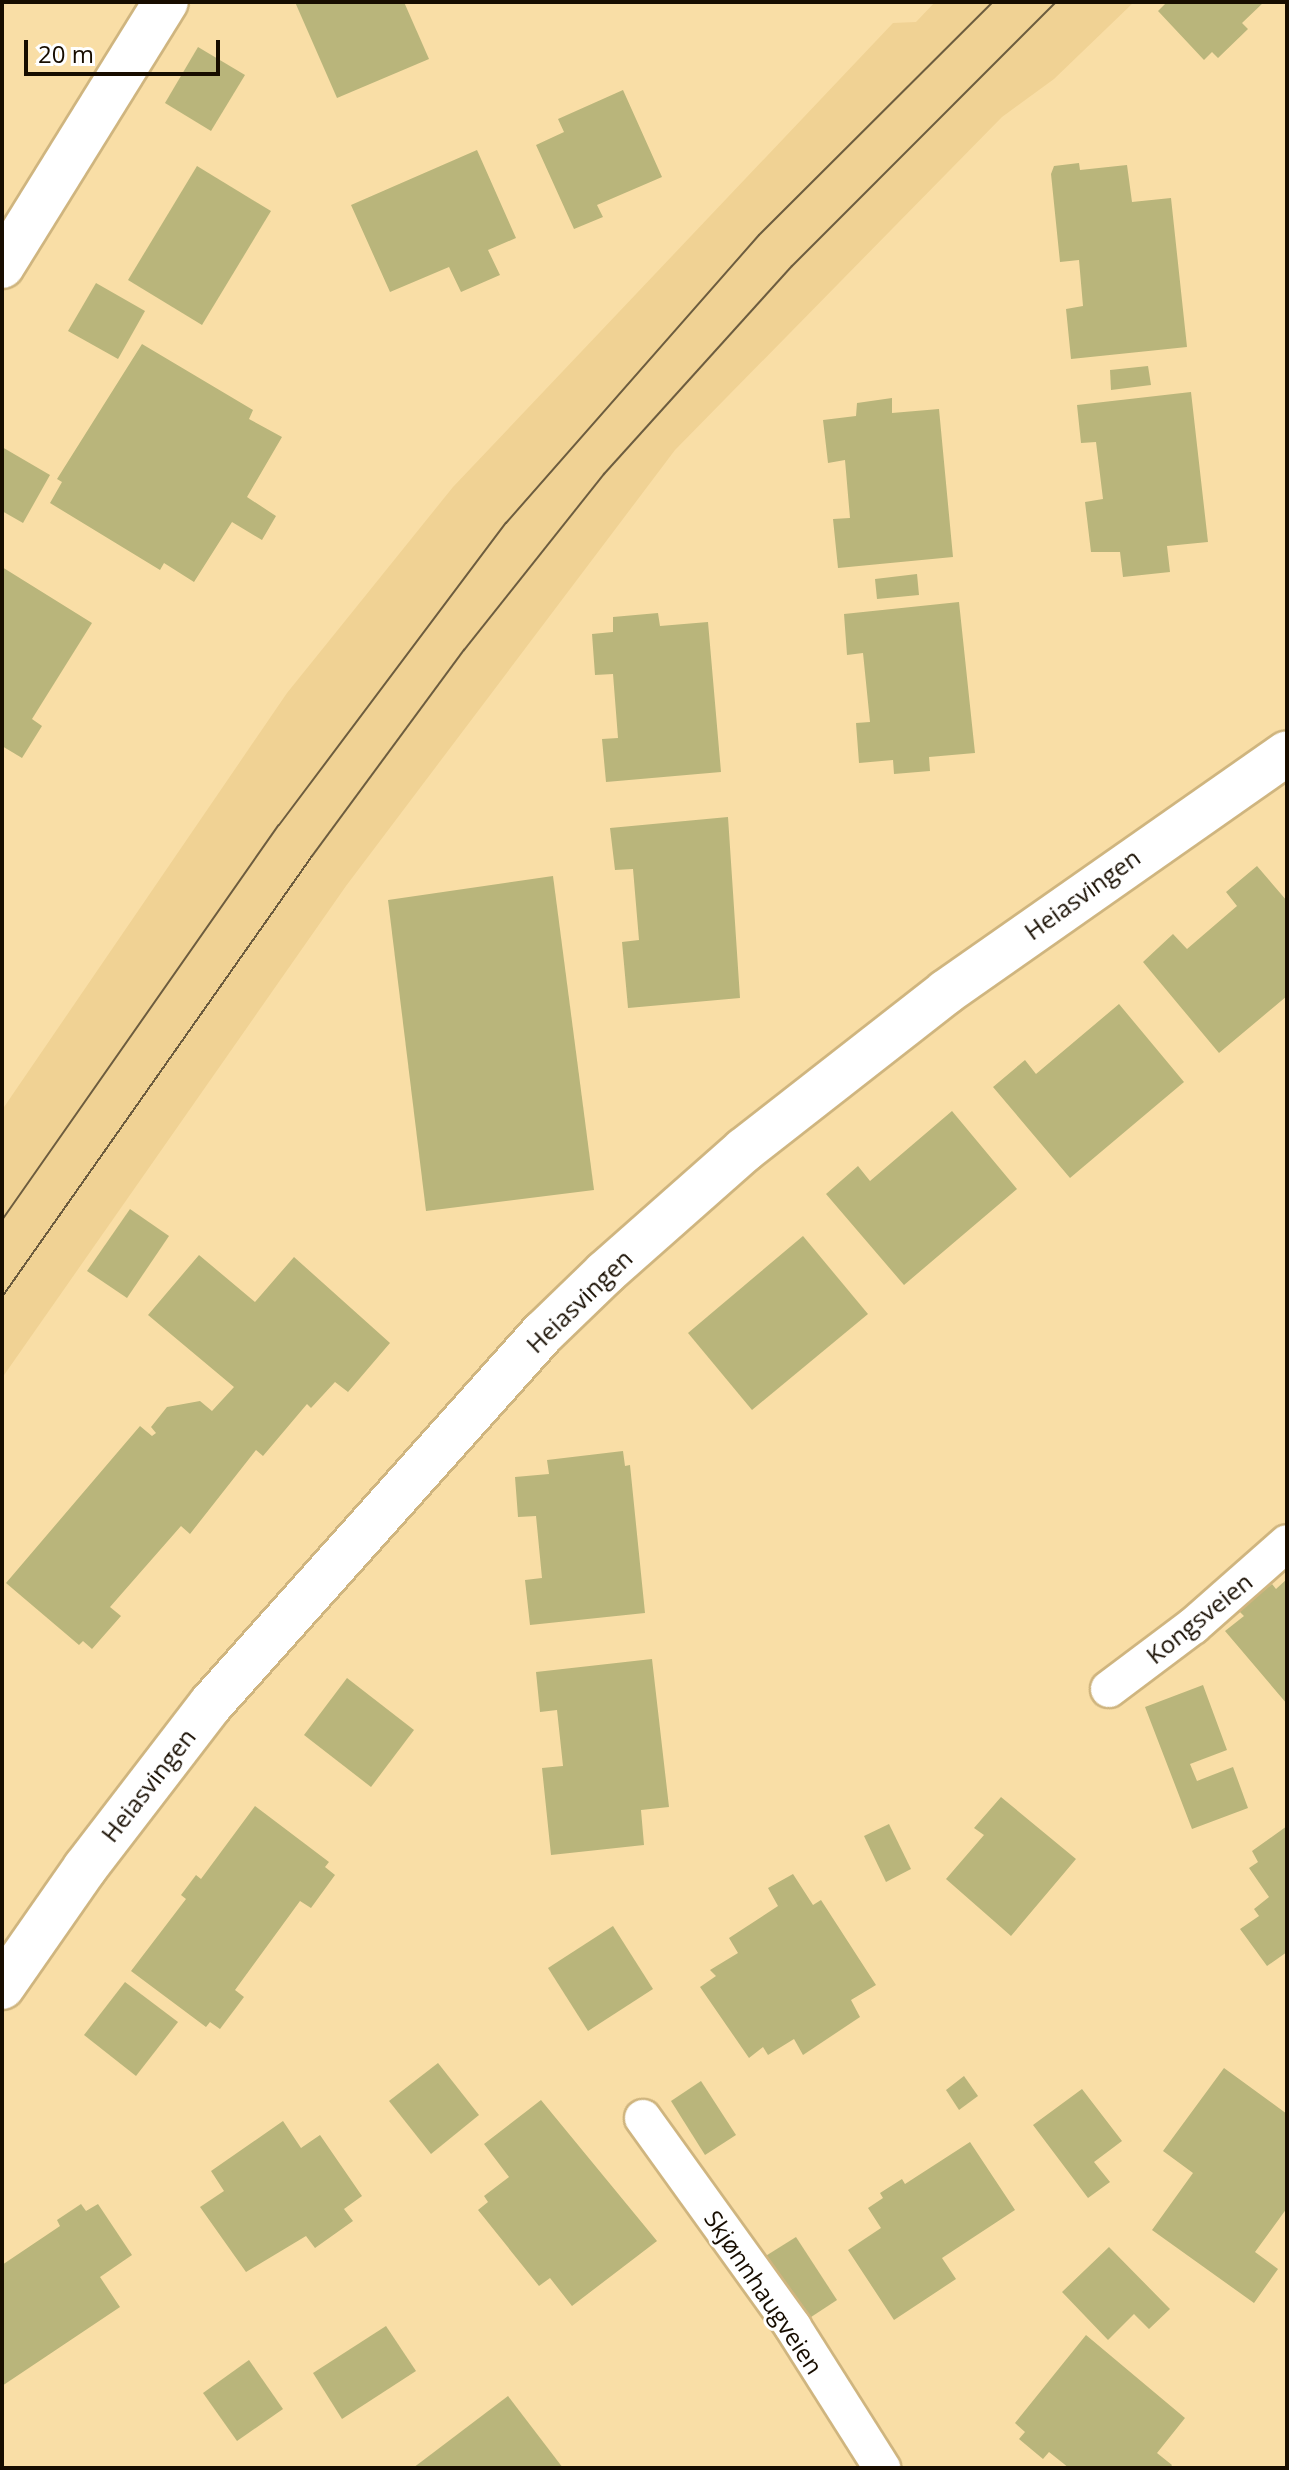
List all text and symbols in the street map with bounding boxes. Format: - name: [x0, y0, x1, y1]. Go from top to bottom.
- scale bar: [28, 24, 224, 74]
- text: 20 m: [38, 37, 94, 70]
- street label: Heiasvingen: [1019, 842, 1145, 946]
- street label: Heiasvingen: [520, 1243, 638, 1359]
- street label: Kongsveien: [1140, 1567, 1258, 1669]
- street label: Heiasvingen: [95, 1723, 201, 1847]
- street label: Skjønnhaugveien: [699, 2205, 829, 2379]

